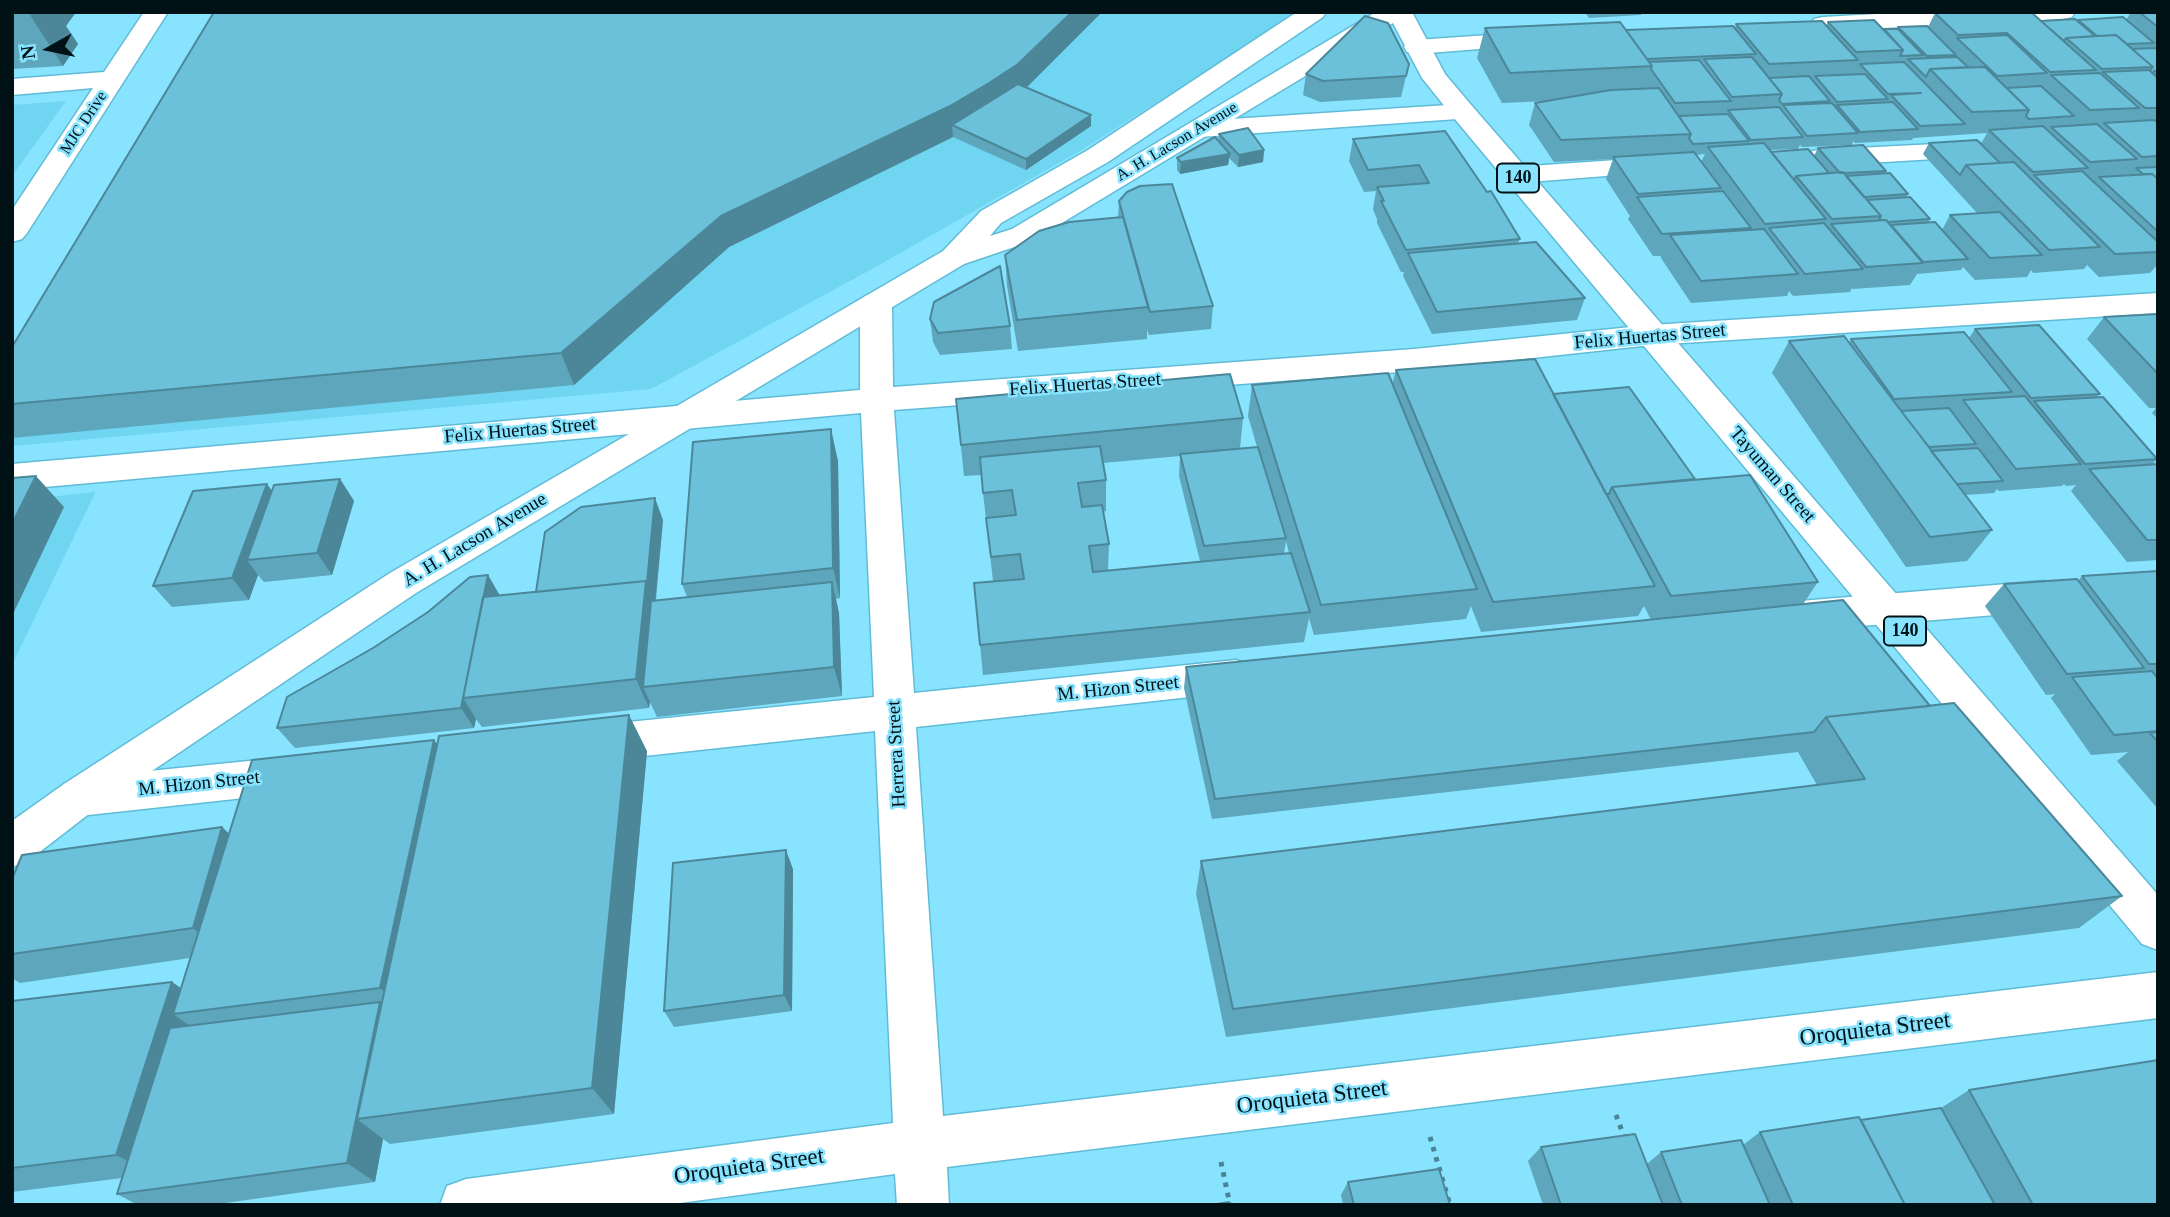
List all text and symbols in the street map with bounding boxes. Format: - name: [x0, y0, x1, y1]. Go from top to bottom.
- north arrow: [14, 14, 84, 84]
- text: N: [16, 44, 39, 61]
- street label: MJC Drive: [56, 88, 112, 158]
- street label: A. H. Lacson Avenue: [1113, 98, 1241, 186]
- road number: 140: [1497, 163, 1539, 192]
- street label: Felix Huertas Street: [1573, 319, 1727, 355]
- street label: Felix Huertas Street: [1008, 368, 1162, 402]
- street label: Felix Huertas Street: [443, 413, 597, 449]
- street label: Tayuman Street: [1724, 422, 1820, 528]
- street label: A. H. Lacson Avenue: [399, 488, 551, 592]
- road number: 140: [1884, 616, 1926, 646]
- street label: M. Hizon Street: [1056, 671, 1180, 707]
- street label: Herrera Street: [883, 700, 911, 808]
- street label: M. Hizon Street: [137, 766, 261, 802]
- street label: Oroquieta Street: [1798, 1007, 1952, 1053]
- street label: Oroquieta Street: [1235, 1075, 1389, 1121]
- street label: Oroquieta Street: [672, 1143, 826, 1191]

